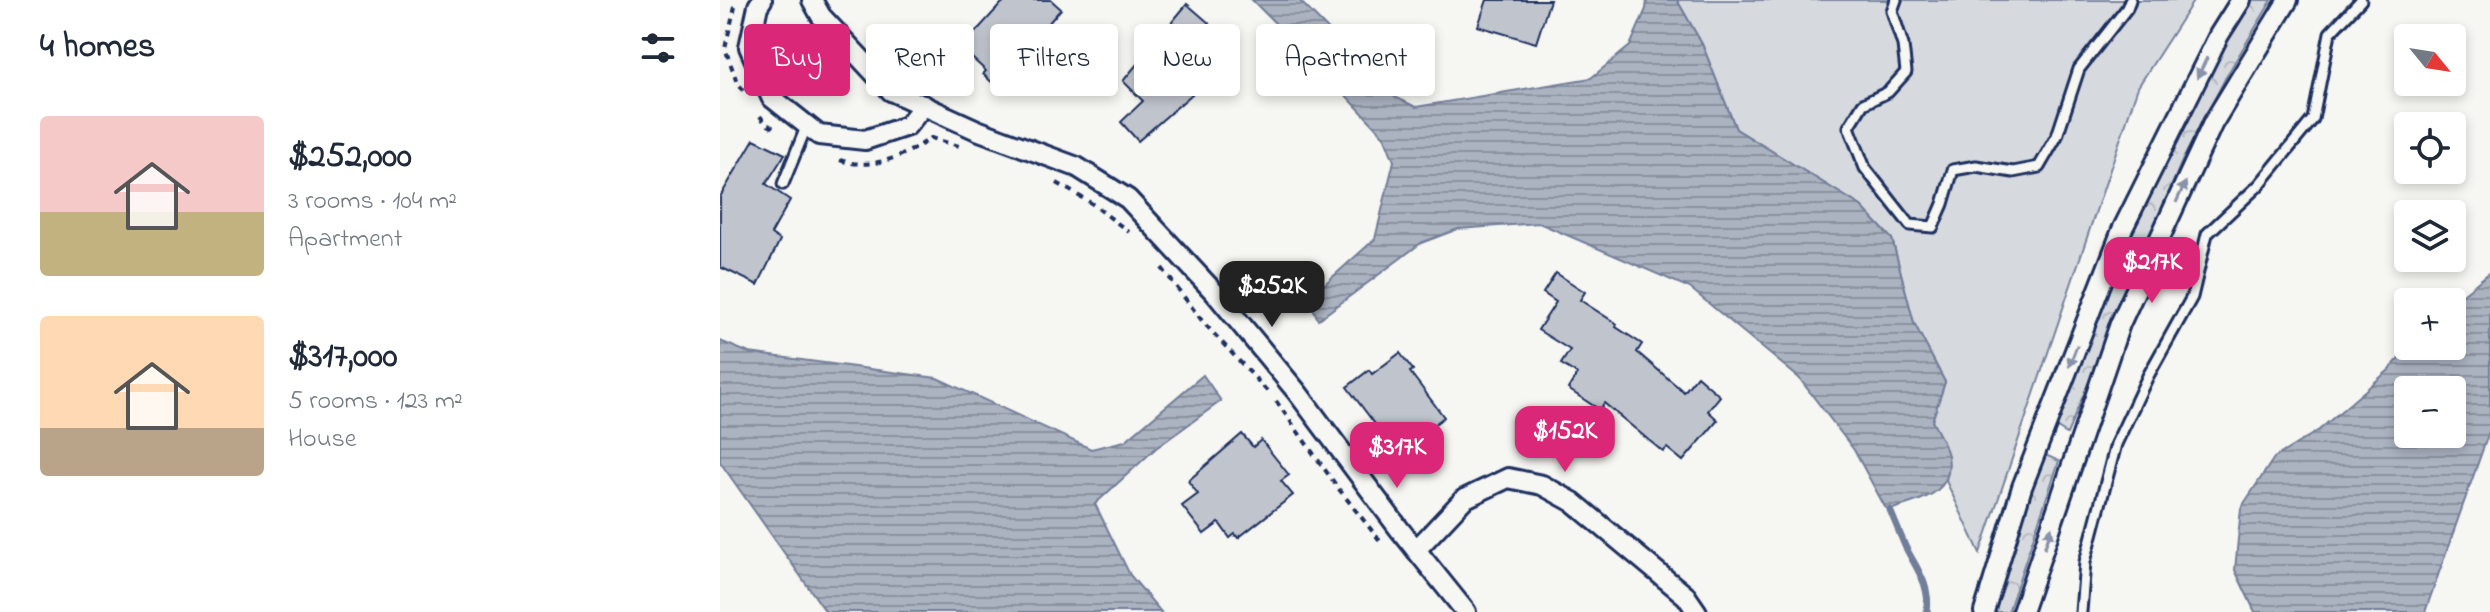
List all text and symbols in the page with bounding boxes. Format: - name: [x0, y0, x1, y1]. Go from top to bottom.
- text: 4 homes: [40, 23, 155, 73]
- chip: Buy: [744, 24, 850, 96]
- chip: Rent: [866, 24, 974, 96]
- chip: Filters: [990, 24, 1118, 96]
- chip: New: [1134, 24, 1240, 96]
- chip: Apartment: [1256, 24, 1435, 96]
- north arrow: [2394, 24, 2466, 96]
- map controls: [2394, 24, 2466, 448]
- icon: filters: [636, 26, 680, 70]
- one-way arrow: [2196, 56, 2209, 79]
- button: locate: [2394, 112, 2466, 184]
- text: $252,000: [288, 133, 412, 183]
- icon: home: [104, 148, 200, 244]
- one-way arrow: [2174, 180, 2188, 203]
- text: 3 rooms · 104 m²: [288, 183, 457, 221]
- button: layers: [2394, 200, 2466, 272]
- text: Apartment: [288, 221, 402, 259]
- pin: $217K: [2096, 237, 2208, 305]
- text: $217K: [2122, 244, 2182, 282]
- pin: $252K: [1216, 261, 1328, 329]
- text: $252K: [1237, 268, 1307, 306]
- button: +: [2394, 288, 2466, 360]
- text: $317,000: [288, 333, 397, 383]
- one-way arrow: [2066, 344, 2079, 368]
- icon: home: [104, 348, 200, 444]
- button: −: [2394, 376, 2466, 448]
- text: 5 rooms · 123 m²: [288, 383, 463, 421]
- pin: $152K: [1509, 406, 1621, 474]
- text: $152K: [1533, 413, 1597, 451]
- text: House: [288, 421, 356, 459]
- pin: $317K: [1341, 422, 1453, 490]
- text: $317K: [1368, 429, 1426, 467]
- one-way arrow: [2042, 526, 2054, 550]

